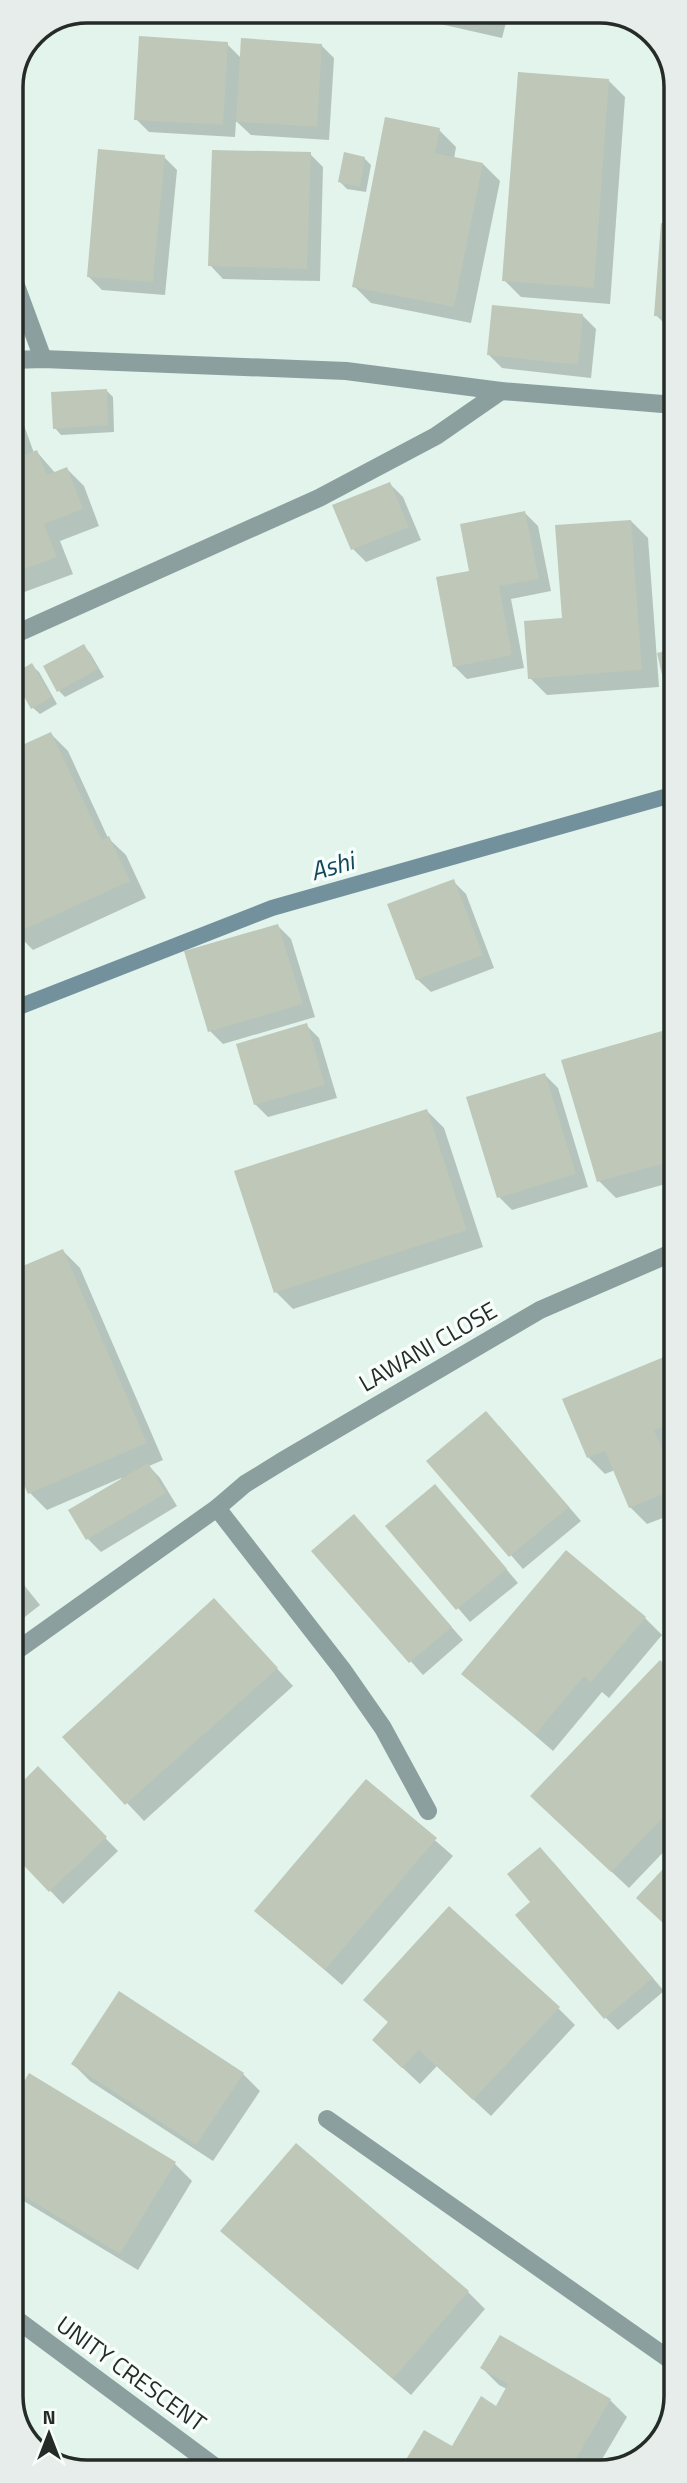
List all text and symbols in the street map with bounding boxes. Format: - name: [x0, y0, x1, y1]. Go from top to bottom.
- water label: Ashi: [305, 840, 361, 890]
- street label: LAWANI CLOSE: [352, 1292, 503, 1400]
- street label: UNITY CRESCENT: [49, 2306, 214, 2440]
- north arrow: [14, 2399, 84, 2469]
- text: N: [42, 2402, 56, 2431]

